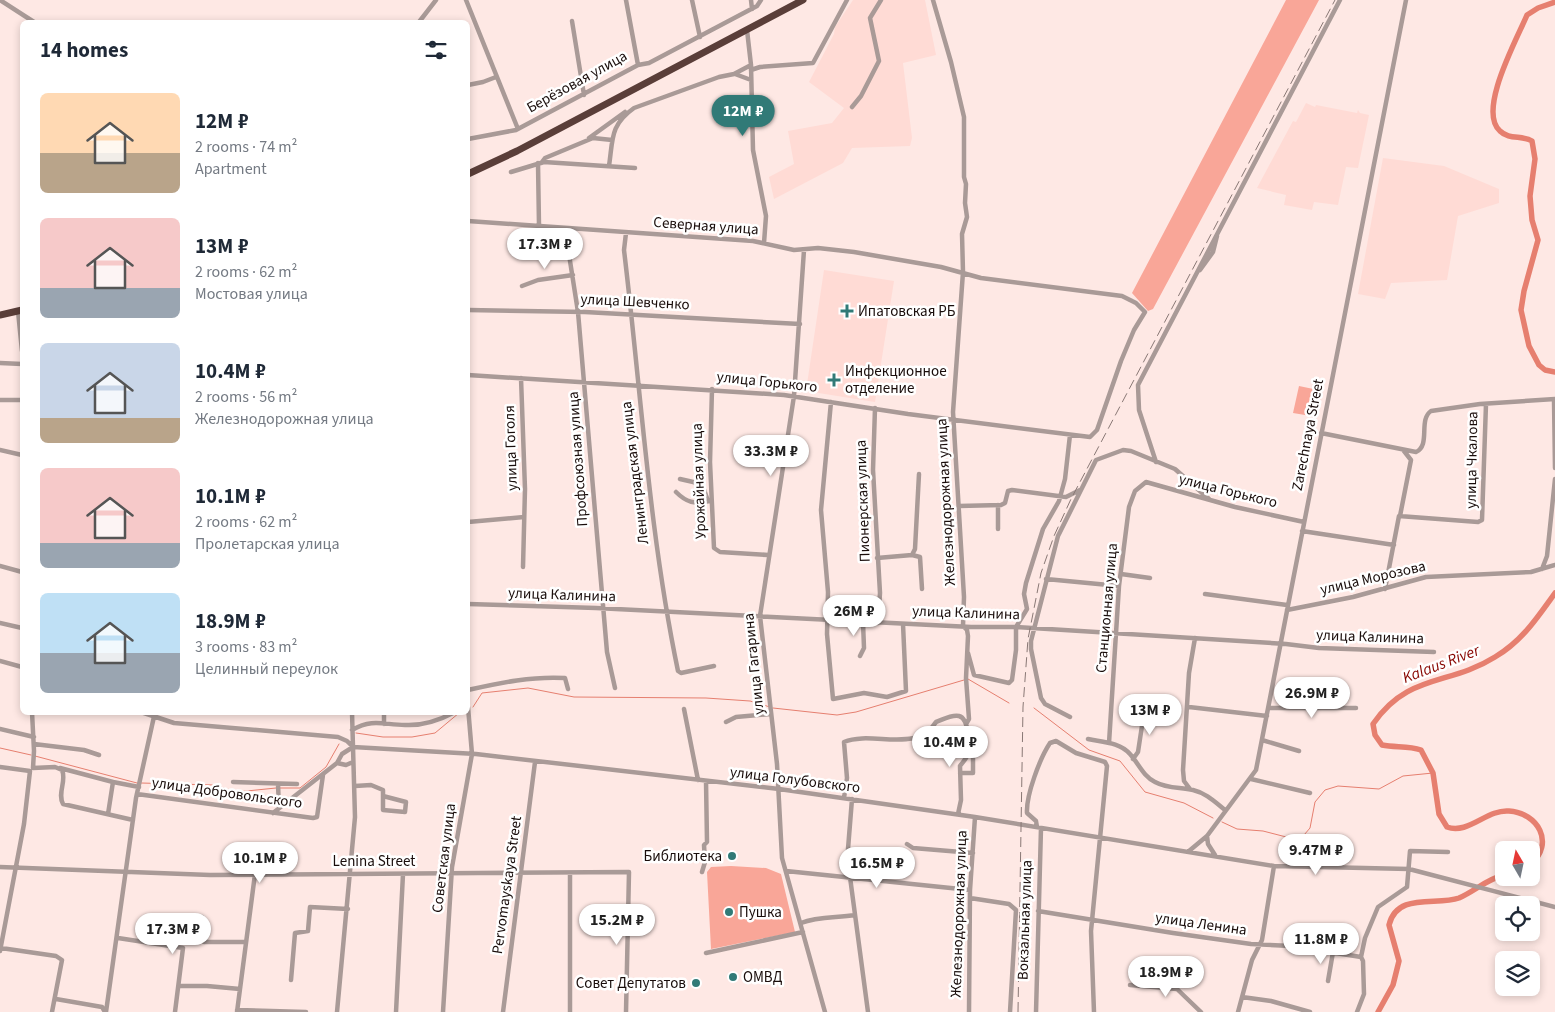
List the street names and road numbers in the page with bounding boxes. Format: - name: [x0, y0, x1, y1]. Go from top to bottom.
- street label: Берёзовая улица: [523, 46, 631, 118]
- street label: Северная улица: [653, 212, 759, 240]
- street label: улица Шевченко: [580, 289, 690, 315]
- street label: улица Горького: [716, 366, 818, 398]
- street label: Zarechnaya Street: [1287, 377, 1329, 493]
- street label: Профсоюзная улица: [563, 391, 593, 527]
- street label: Ленинградская улица: [616, 400, 654, 546]
- street label: улица Гоголя: [499, 405, 523, 491]
- street label: улица Чкалова: [1461, 411, 1483, 509]
- street label: Железнодорожная улица: [931, 418, 961, 586]
- street label: Урожайная улица: [686, 423, 712, 539]
- street label: Пионерская улица: [850, 440, 876, 562]
- street label: улица Горького: [1176, 469, 1280, 513]
- street label: Станционная улица: [1091, 542, 1123, 674]
- street label: улица Морозова: [1318, 556, 1428, 600]
- street label: улица Калинина: [508, 583, 616, 607]
- street label: улица Калинина: [912, 601, 1020, 625]
- street label: улица Гагарина: [738, 612, 770, 716]
- street label: улица Калинина: [1316, 625, 1424, 649]
- street label: улица Голубовского: [729, 762, 861, 798]
- street label: улица Добровольского: [150, 772, 304, 814]
- street label: Советская улица: [427, 802, 461, 914]
- street label: Pervomayskaya Street: [487, 815, 527, 955]
- street label: Железнодорожная улица: [946, 830, 972, 998]
- street label: Lenina Street: [333, 851, 415, 872]
- street label: Вокзальная улица: [1012, 860, 1038, 980]
- street label: улица Ленина: [1154, 907, 1248, 941]

